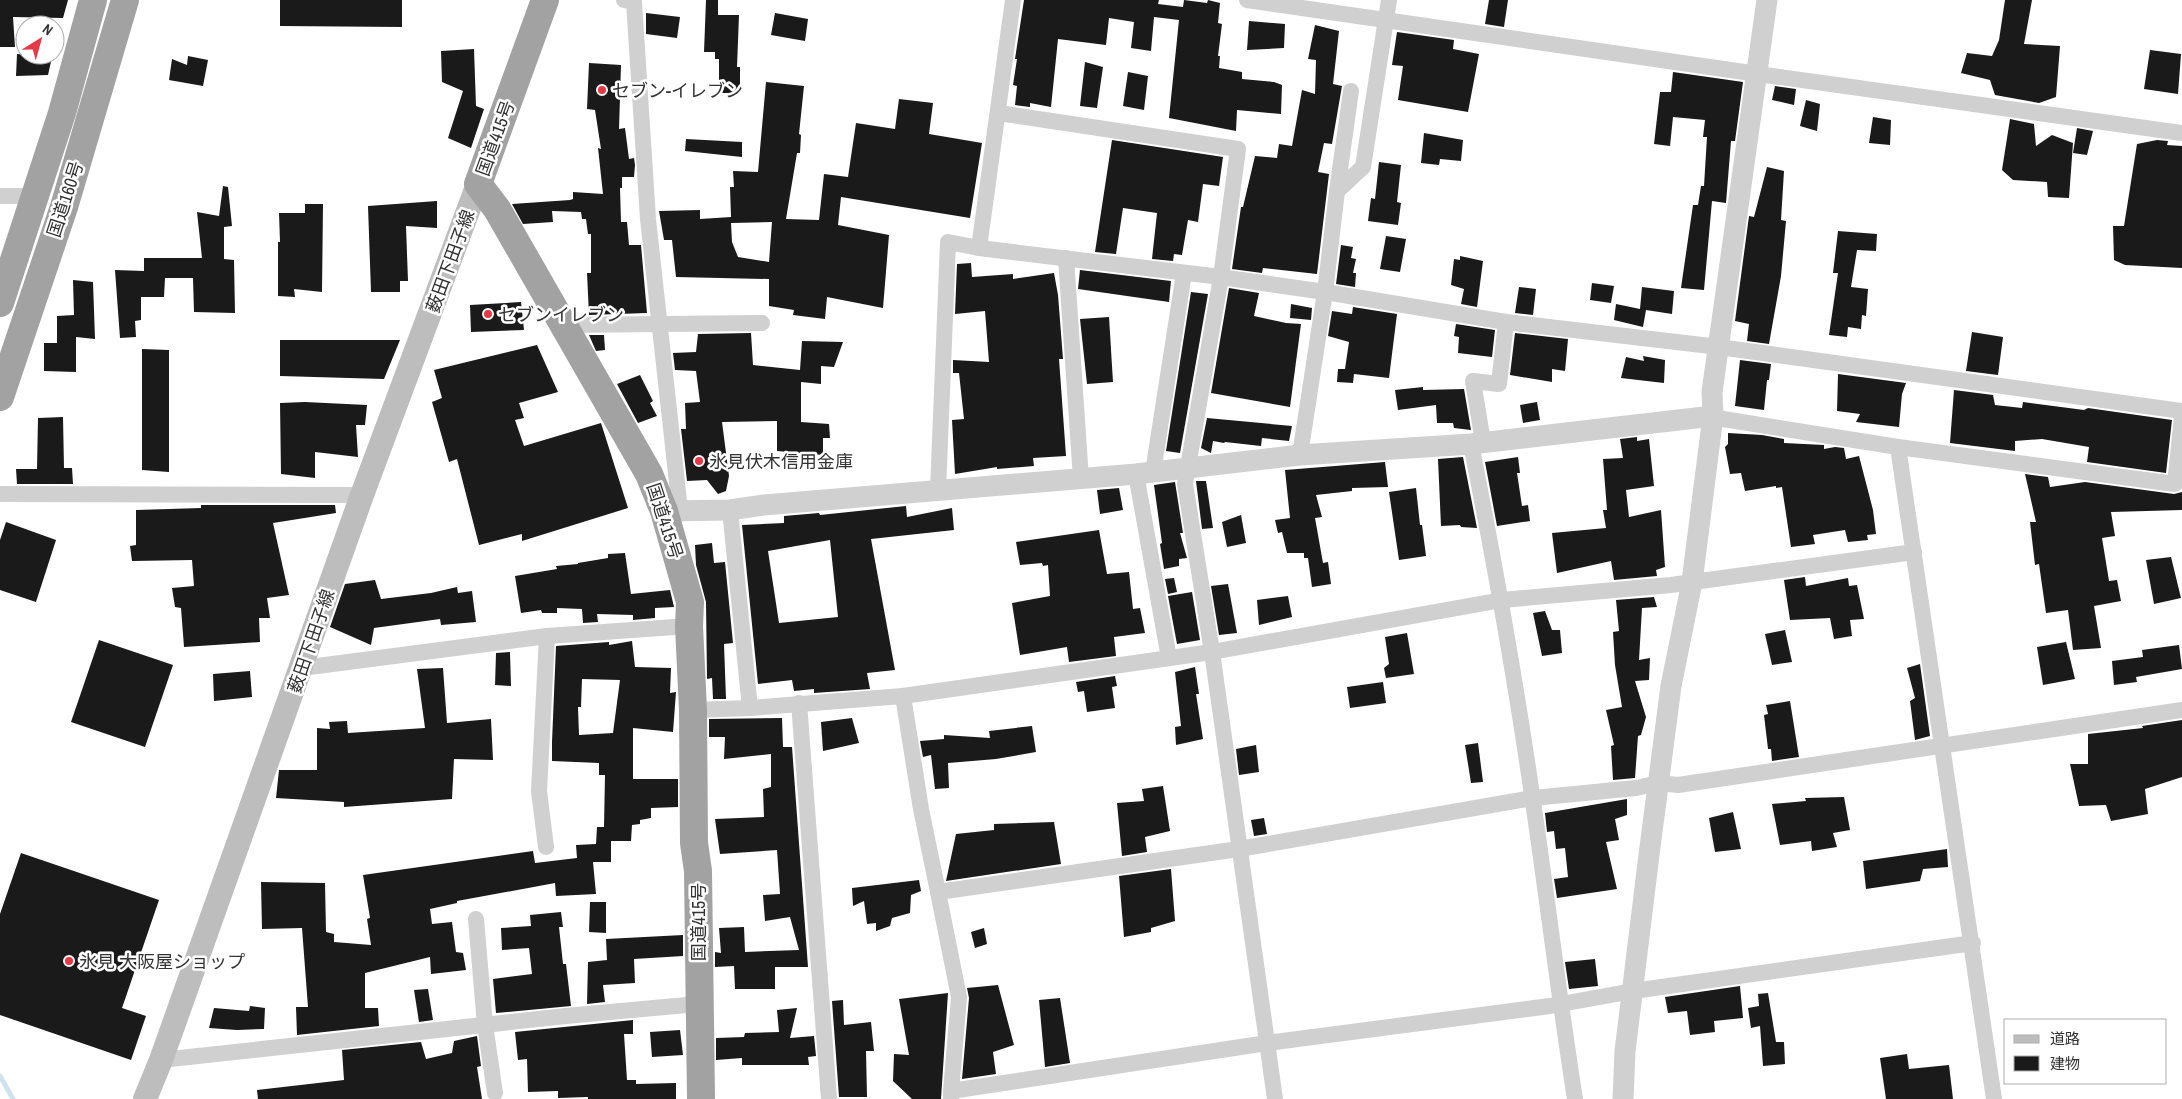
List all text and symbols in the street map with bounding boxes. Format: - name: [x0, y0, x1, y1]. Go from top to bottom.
- north arrow: [15, 15, 65, 65]
- text: N: [39, 20, 57, 39]
- place label: セブン-イレブン: [612, 78, 743, 103]
- marker: セブン-イレブン: [596, 84, 608, 96]
- street label: 国道415号: [470, 97, 520, 179]
- street label: 国道160号: [41, 158, 89, 240]
- street label: 薮田下田子線: [420, 206, 480, 316]
- place label: セブンイレブン: [498, 302, 624, 327]
- marker: セブンイレブン: [482, 308, 494, 320]
- place label: 氷見伏木信用金庫: [709, 449, 853, 474]
- marker: 氷見伏木信用金庫: [693, 455, 705, 467]
- street label: 国道415号: [641, 480, 689, 562]
- street label: 薮田下田子線: [282, 586, 340, 696]
- street label: 国道415号: [686, 883, 711, 961]
- place label: 氷見 大阪屋ショップ: [79, 949, 245, 974]
- marker: 氷見 大阪屋ショップ: [63, 955, 75, 967]
- legend: [2004, 1019, 2167, 1084]
- text: 道路: [2050, 1028, 2080, 1049]
- text: 建物: [2050, 1053, 2080, 1074]

